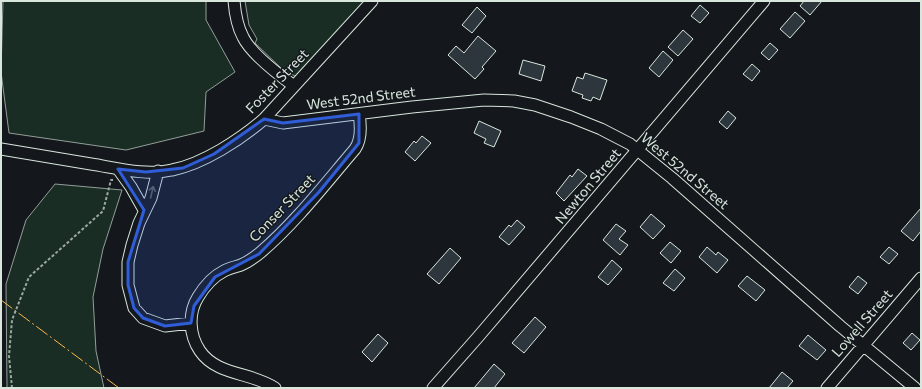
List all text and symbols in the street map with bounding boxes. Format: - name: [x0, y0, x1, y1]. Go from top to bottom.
- street label: Foster Street: [242, 45, 312, 116]
- street label: West 52nd Street: [306, 82, 417, 113]
- street label: West 52nd Street: [638, 129, 733, 213]
- street label: Newton Street: [551, 144, 624, 227]
- street label: Conser Street: [245, 170, 318, 245]
- one-way arrow: [149, 185, 157, 198]
- street label: Lowell Street: [828, 285, 896, 360]

